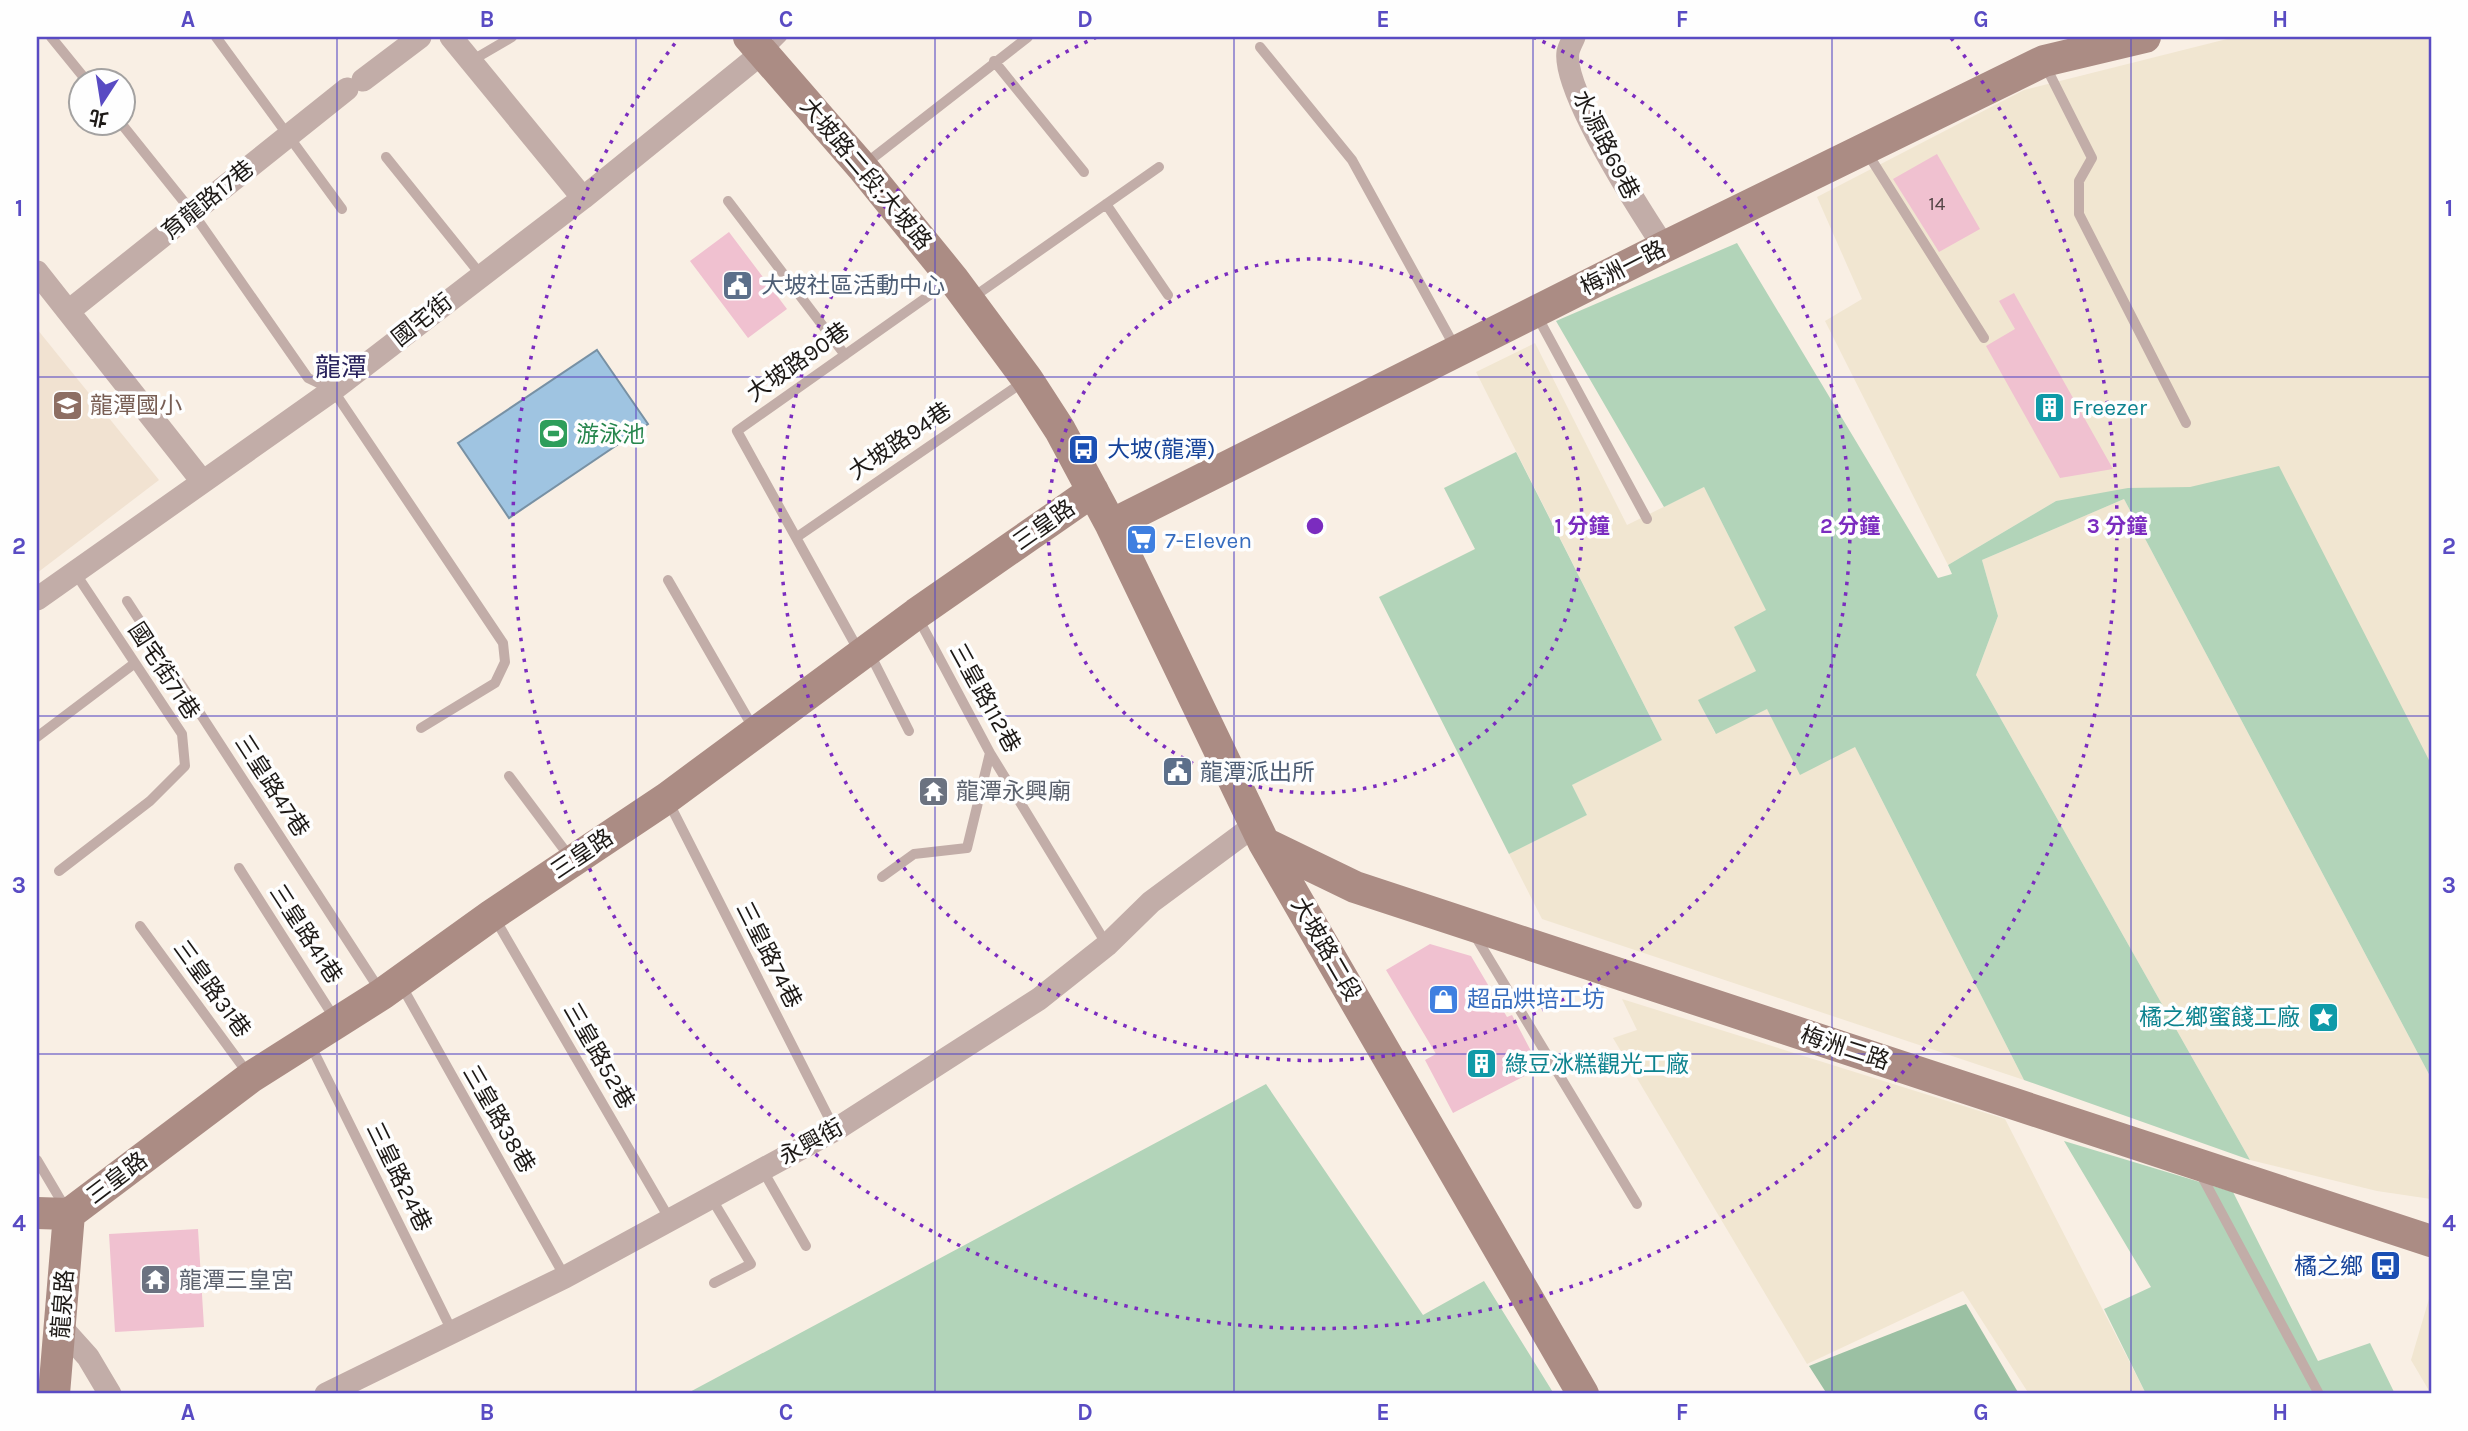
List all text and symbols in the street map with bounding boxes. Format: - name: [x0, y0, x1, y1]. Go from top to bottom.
- text: A: [181, 6, 195, 33]
- text: B: [480, 6, 494, 33]
- text: C: [779, 6, 793, 33]
- text: D: [1077, 6, 1093, 33]
- text: E: [1376, 6, 1390, 33]
- text: F: [1676, 6, 1688, 33]
- text: G: [1973, 6, 1989, 33]
- text: H: [2272, 6, 2288, 33]
- north arrow: [66, 66, 136, 136]
- street label: 水源路69巷: [1567, 86, 1645, 204]
- street label: 大坡路二段;大坡路: [795, 93, 937, 255]
- text: 北: [87, 105, 110, 130]
- street label: 育龍路17巷: [157, 155, 259, 245]
- house number: 14: [1929, 193, 1946, 215]
- text: 1: [15, 195, 23, 222]
- text: 1: [2445, 195, 2453, 222]
- street label: 梅洲一路: [1576, 235, 1670, 301]
- public building icon: 大坡社區活動中心: [721, 268, 755, 302]
- place label: 大坡社區活動中心: [761, 272, 945, 299]
- street label: 國宅街: [387, 288, 457, 352]
- street label: 大坡路90巷: [742, 317, 854, 407]
- district label: 龍潭: [315, 352, 367, 383]
- school or university icon: 龍潭國小: [50, 388, 84, 422]
- building icon: Freezer: [2032, 390, 2066, 424]
- place label: 龍潭國小: [90, 392, 182, 419]
- place label: Freezer: [2072, 394, 2148, 421]
- street label: 大坡路94巷: [843, 397, 957, 485]
- sports icon: 游泳池: [536, 417, 570, 451]
- place label: 游泳池: [576, 421, 645, 448]
- bus stop icon: 大坡(龍潭): [1067, 432, 1101, 466]
- place label: 大坡(龍潭): [1107, 436, 1215, 463]
- street label: 三皇路: [1008, 494, 1080, 556]
- centre of rings: [1303, 514, 1327, 538]
- text: 1 分鐘: [1555, 514, 1609, 538]
- text: 2 分鐘: [1820, 514, 1880, 538]
- text: 3 分鐘: [2087, 514, 2147, 538]
- supermarket icon: 7-Eleven: [1125, 523, 1159, 557]
- place label: 7-Eleven: [1165, 527, 1252, 554]
- text: 2: [12, 533, 26, 560]
- text: 2: [2442, 533, 2456, 560]
- street label: 國宅街71巷: [123, 617, 205, 725]
- street label: 三皇路112巷: [944, 639, 1026, 757]
- street label: 三皇路47巷: [229, 730, 315, 842]
- public building icon: 龍潭派出所: [1160, 755, 1194, 789]
- place label: 龍潭派出所: [1200, 759, 1315, 786]
- temple icon: 龍潭永興廟: [916, 774, 950, 808]
- place label: 龍潭永興廟: [956, 778, 1071, 805]
- street label: 三皇路: [546, 824, 618, 884]
- text: 3: [12, 872, 26, 899]
- text: 3: [2442, 872, 2456, 899]
- street label: 三皇路41巷: [264, 879, 348, 989]
- street label: 大坡路二段: [1286, 892, 1366, 1006]
- street label: 三皇路74巷: [731, 897, 807, 1013]
- street label: 三皇路31巷: [168, 935, 256, 1043]
- shop icon: 超品烘培工坊: [1427, 982, 1461, 1016]
- place label: 超品烘培工坊: [1467, 986, 1605, 1013]
- street label: 三皇路52巷: [558, 998, 640, 1114]
- place icon: 橘之鄉蜜餞工廠: [2306, 1000, 2340, 1034]
- place label: 橘之鄉蜜餞工廠: [2139, 1004, 2300, 1031]
- street label: 梅洲二路: [1797, 1021, 1893, 1075]
- building icon: 綠豆冰糕觀光工廠: [1465, 1047, 1499, 1081]
- place label: 綠豆冰糕觀光工廠: [1505, 1051, 1689, 1078]
- street label: 三皇路38巷: [457, 1060, 541, 1178]
- street label: 永興街: [774, 1113, 848, 1171]
- street label: 三皇路24巷: [361, 1118, 437, 1236]
- street label: 三皇路: [81, 1146, 153, 1210]
- text: 4: [12, 1210, 26, 1237]
- text: 4: [2442, 1210, 2456, 1237]
- bus stop icon: 橘之鄉: [2369, 1249, 2403, 1283]
- place label: 橘之鄉: [2294, 1253, 2363, 1280]
- temple icon: 龍潭三皇宮: [139, 1263, 173, 1297]
- place label: 龍潭三皇宮: [179, 1267, 294, 1294]
- street label: 龍泉路: [47, 1269, 79, 1339]
- text: A: [181, 1399, 195, 1426]
- text: B: [480, 1399, 494, 1426]
- text: C: [779, 1399, 793, 1426]
- text: D: [1077, 1399, 1093, 1426]
- text: E: [1376, 1399, 1390, 1426]
- text: F: [1676, 1399, 1688, 1426]
- text: G: [1973, 1399, 1989, 1426]
- text: H: [2272, 1399, 2288, 1426]

